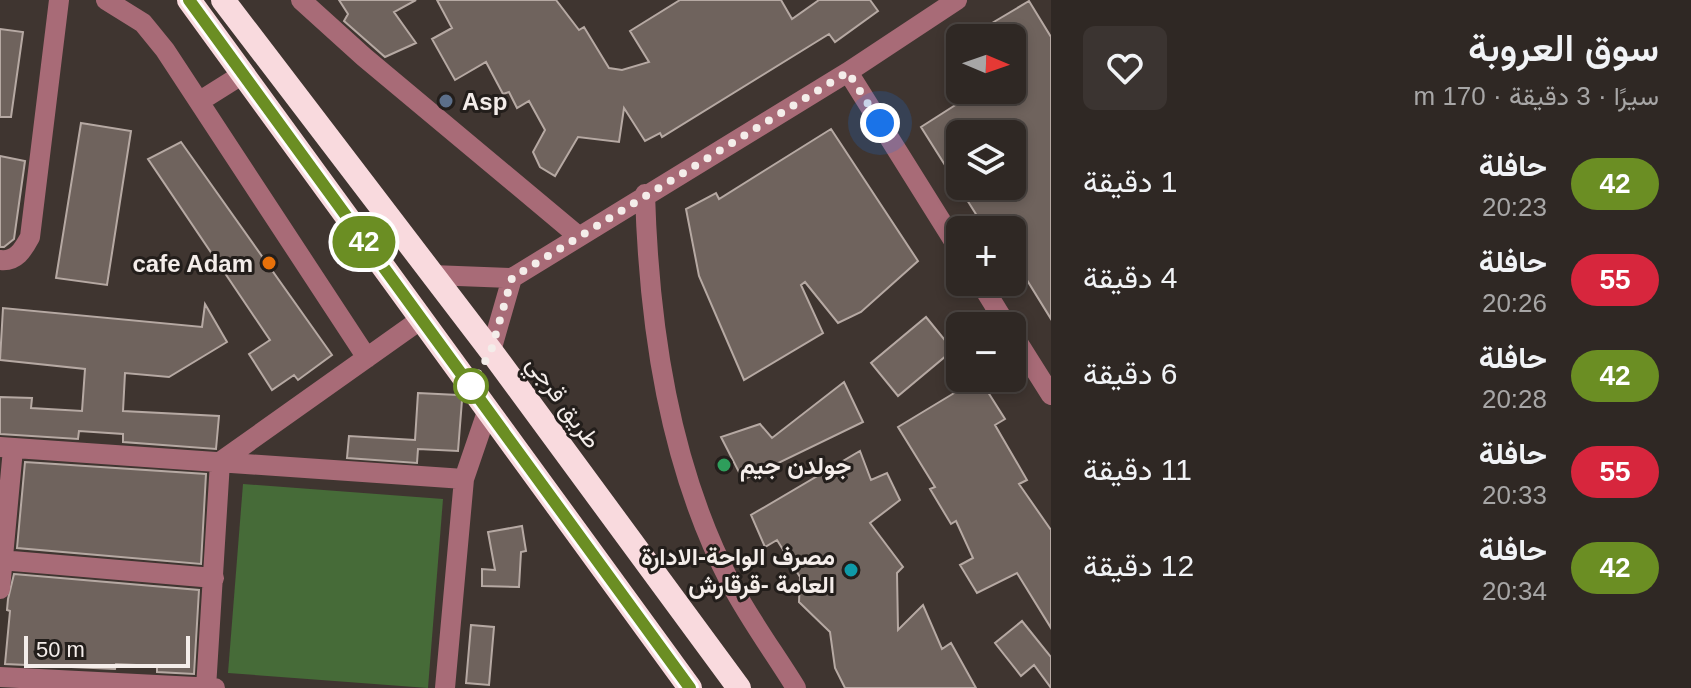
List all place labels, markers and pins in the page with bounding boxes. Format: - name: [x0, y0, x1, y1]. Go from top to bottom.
- place label: Asp: [462, 88, 507, 115]
- marker: Asp: [437, 92, 455, 110]
- place label: cafe Adam: [133, 250, 253, 277]
- marker: cafe Adam: [260, 254, 278, 272]
- unlabelled marker: [454, 369, 488, 403]
- place label: جولدن جيم: [740, 452, 851, 482]
- marker: جولدن جيم: [715, 456, 733, 474]
- place label: مصرف الواحة-الادارة العامة -قرقارش: [641, 543, 835, 600]
- marker: مصرف الواحة-الادارة العامة -قرقارش: [842, 561, 860, 579]

